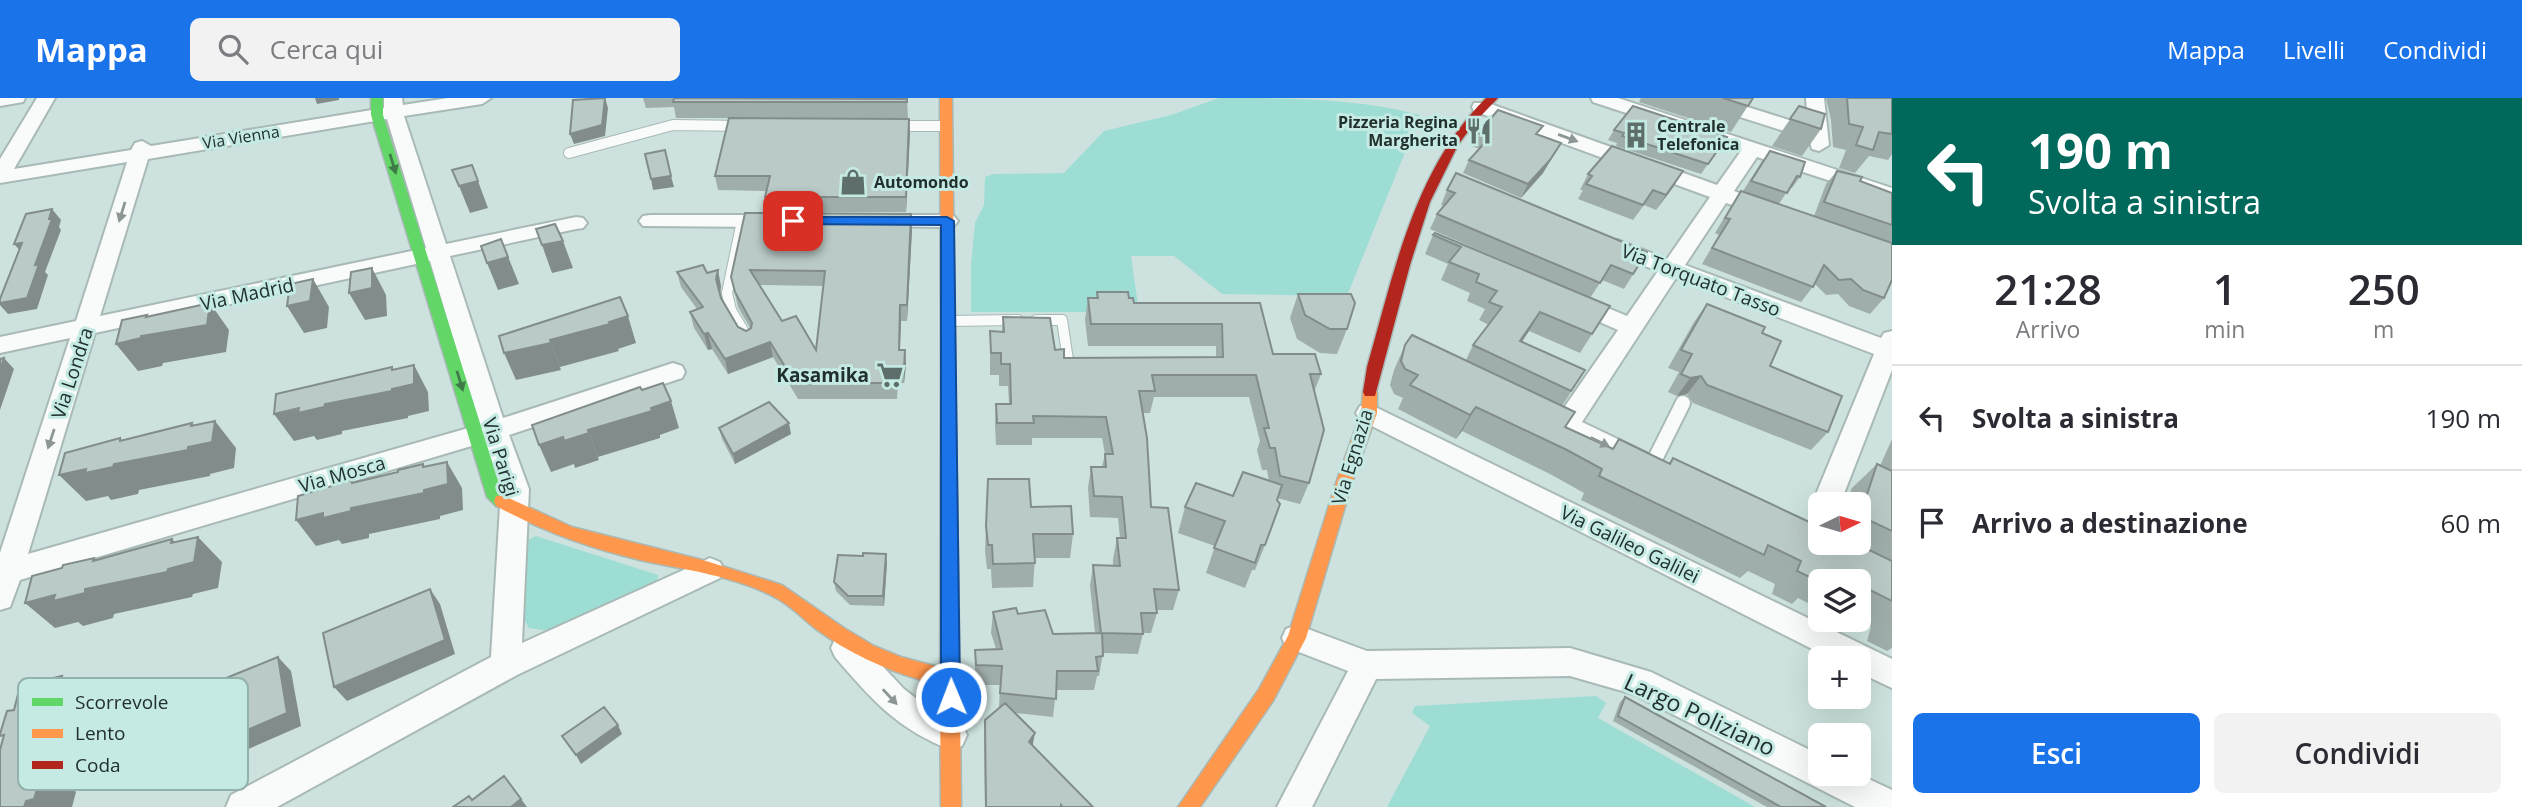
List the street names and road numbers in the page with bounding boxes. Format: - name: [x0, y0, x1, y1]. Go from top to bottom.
- street label: Via Vienna: [201, 120, 281, 154]
- street label: Via Torquato Tasso: [1618, 238, 1784, 322]
- street label: Via Madrid: [198, 271, 296, 317]
- street label: Via Londra: [45, 324, 99, 422]
- street label: Via Egnazia: [1325, 406, 1379, 508]
- street label: Via Parigi: [477, 414, 525, 500]
- street label: Via Mosca: [296, 449, 388, 499]
- street label: Via Galileo Galilei: [1556, 499, 1704, 589]
- street label: Largo Poliziano: [1619, 665, 1781, 763]

